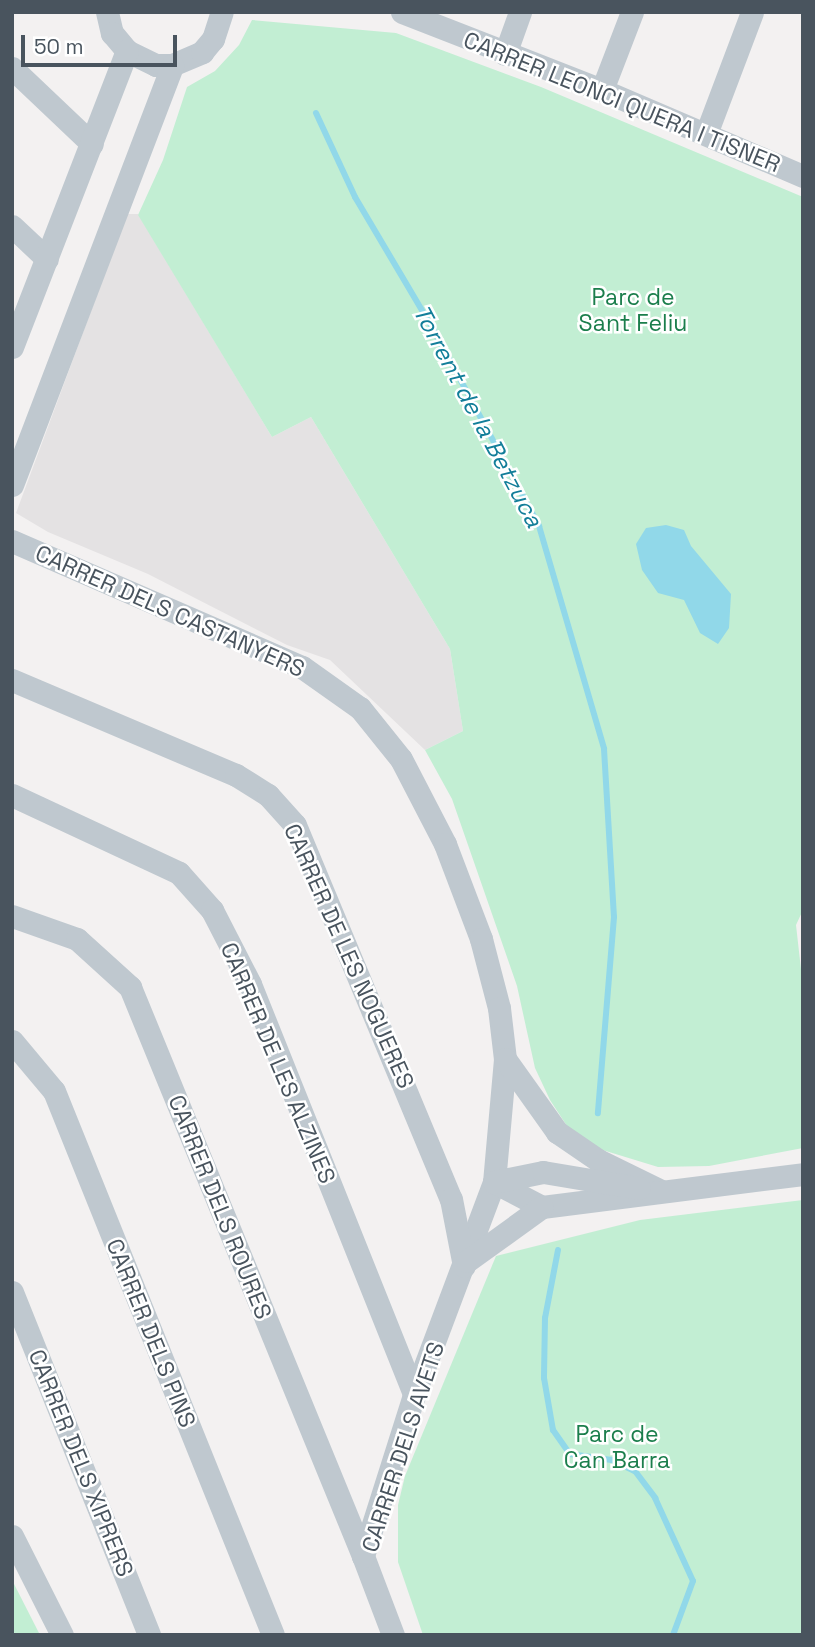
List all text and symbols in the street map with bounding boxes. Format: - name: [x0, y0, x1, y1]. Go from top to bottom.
- scale bar: [24, 21, 180, 65]
- street label: CARRER LEONCI QUERA I TISNER: [459, 26, 785, 178]
- text: 50 m: [34, 33, 84, 60]
- park label: Parc de Sant Feliu: [579, 283, 687, 337]
- water label: Torrent de la Betzuca: [407, 300, 549, 532]
- street label: CARRER DELS CASTANYERS: [31, 539, 309, 683]
- street label: CARRER DE LES NOGUERES: [278, 819, 420, 1093]
- street label: CARRER DE LES ALZINES: [215, 938, 341, 1188]
- street label: CARRER DELS ROURES: [162, 1091, 278, 1323]
- street label: CARRER DELS PINS: [101, 1235, 201, 1431]
- street label: CARRER DELS AVETS: [356, 1338, 450, 1556]
- street label: CARRER DELS XIPRERS: [23, 1345, 139, 1581]
- park label: Parc de Can Barra: [564, 1420, 670, 1474]

